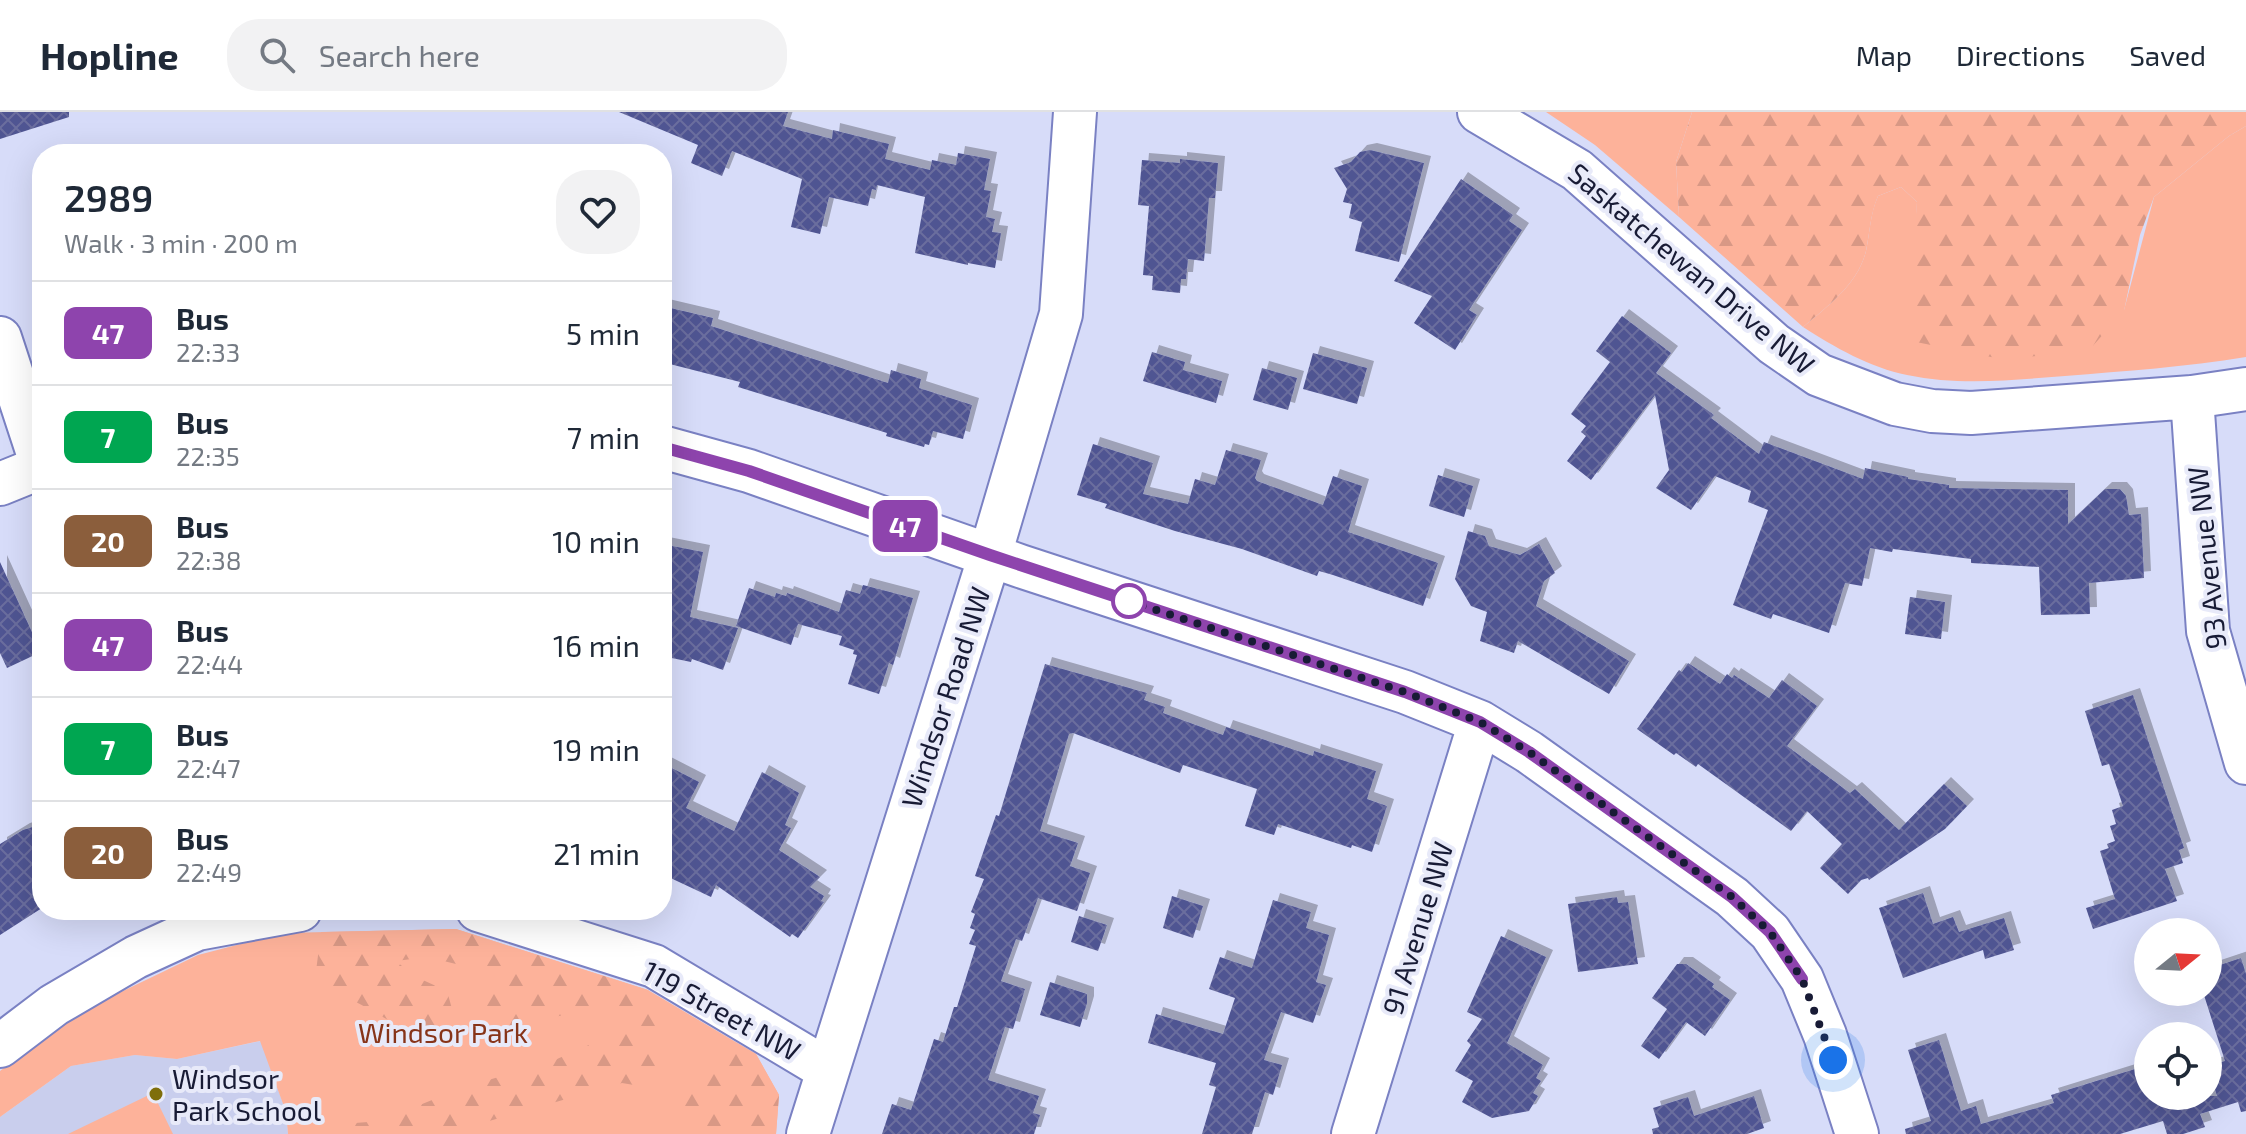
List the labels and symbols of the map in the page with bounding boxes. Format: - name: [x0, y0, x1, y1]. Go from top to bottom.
- street label: Saskatchewan Drive NW: [1562, 155, 1822, 381]
- street label: 93 Avenue NW: [2180, 465, 2232, 651]
- line badge: 47: [869, 500, 941, 552]
- street label: Windsor Road NW: [893, 582, 997, 812]
- unlabelled marker: [1112, 584, 1146, 618]
- street label: 91 Avenue NW: [1375, 837, 1459, 1019]
- north arrow: [2134, 918, 2222, 1006]
- street label: 119 Street NW: [637, 953, 807, 1067]
- park label: Windsor Park: [358, 1015, 528, 1049]
- your location: [1813, 1040, 1853, 1080]
- place label: Windsor Park School: [172, 1061, 322, 1127]
- marker: Windsor Park School: [147, 1085, 165, 1103]

